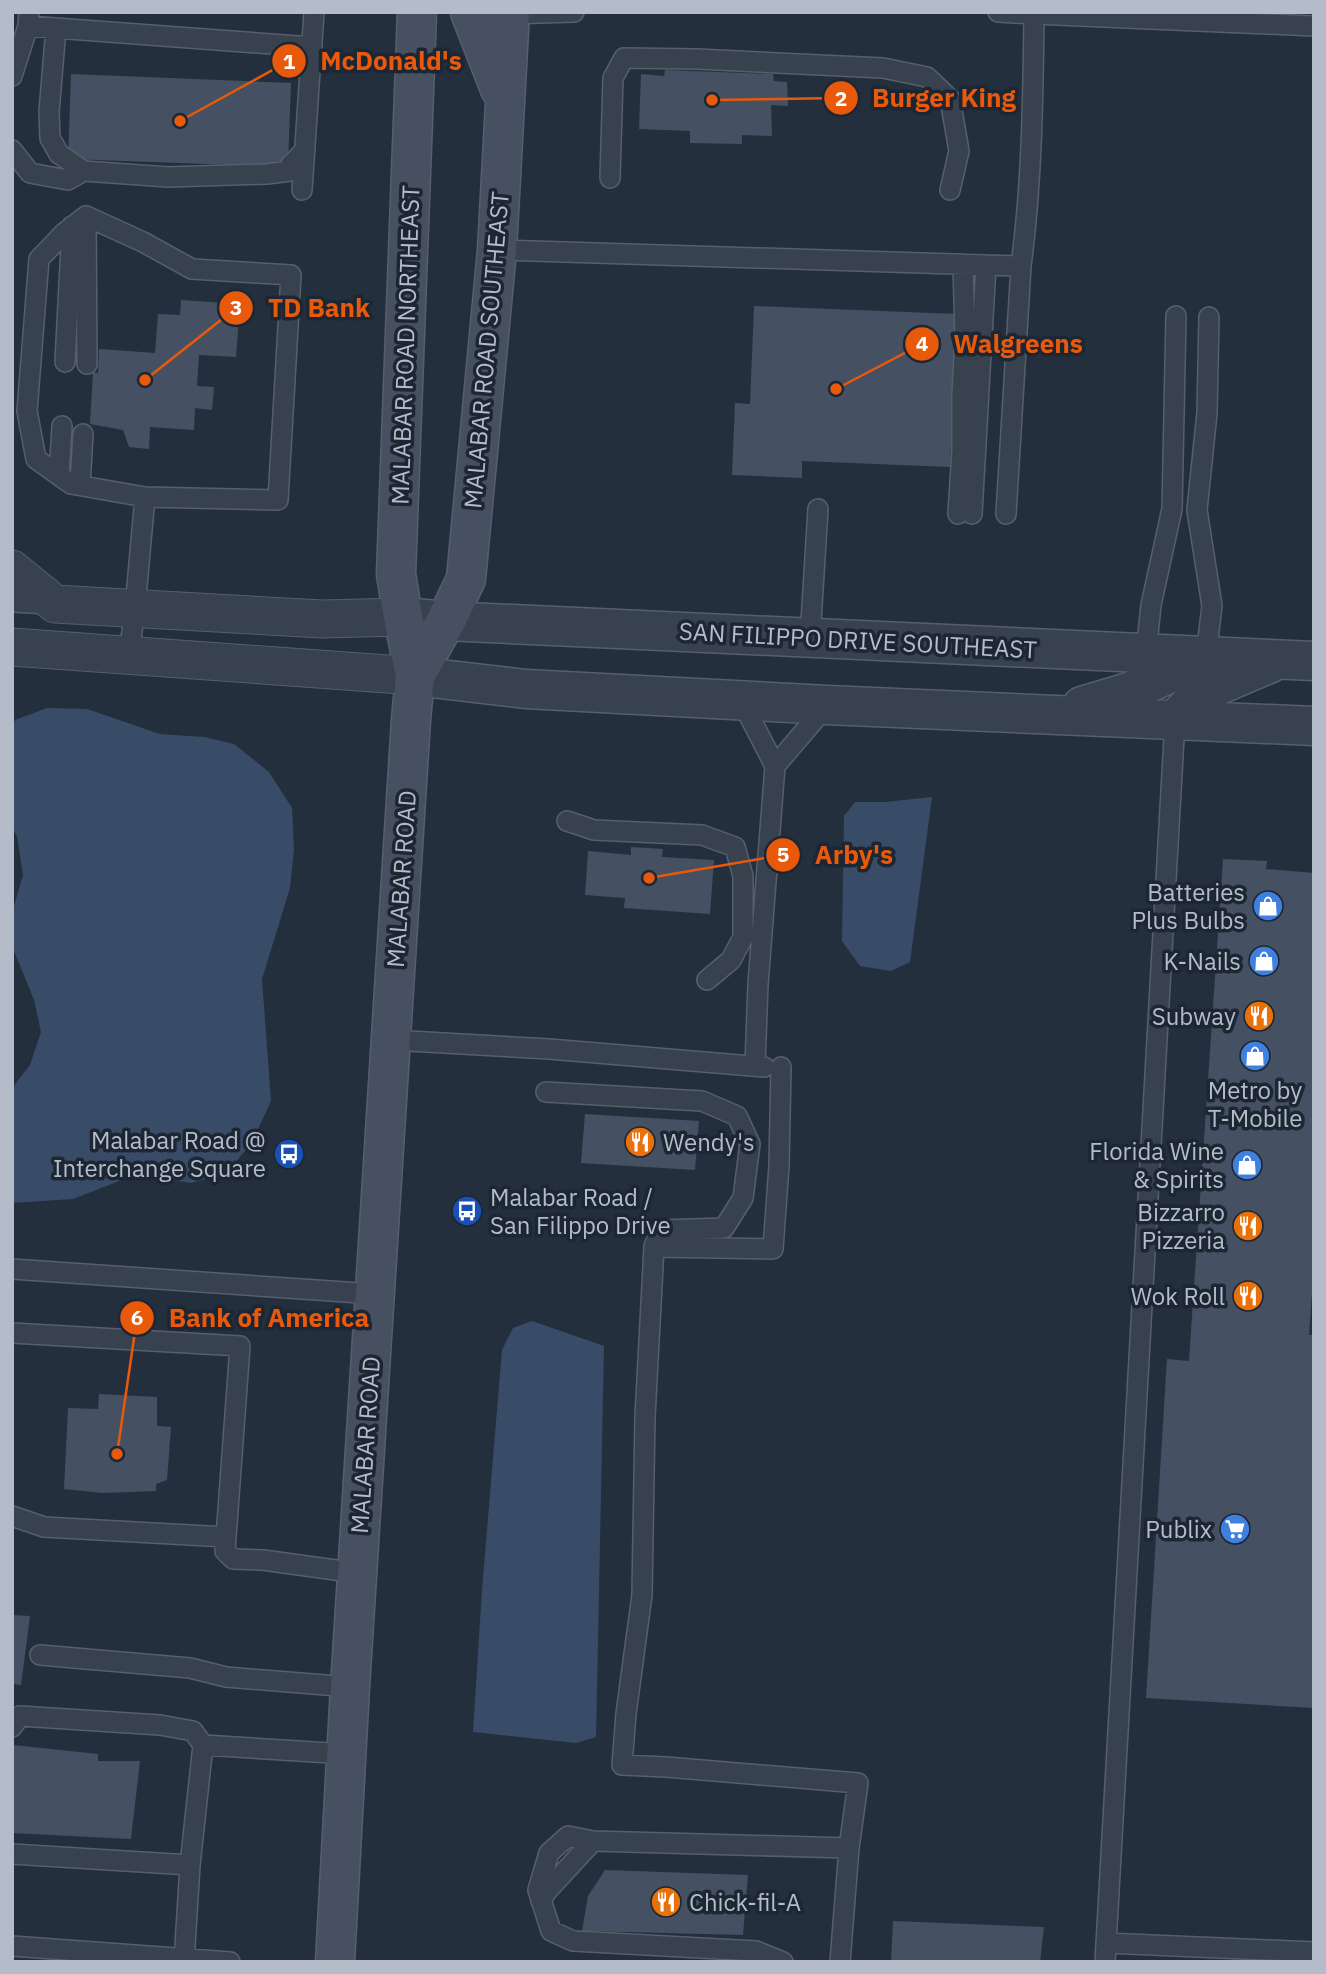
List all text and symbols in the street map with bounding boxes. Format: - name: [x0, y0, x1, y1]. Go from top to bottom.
- callout: McDonald's: [271, 38, 476, 85]
- text: McDonald's: [320, 43, 462, 77]
- text: 1: [283, 47, 296, 75]
- callout: Burger King: [823, 75, 1030, 122]
- text: Burger King: [872, 80, 1017, 114]
- text: 2: [835, 84, 847, 112]
- street label: MALABAR ROAD NORTHEAST: [383, 184, 427, 505]
- street label: MALABAR ROAD SOUTHEAST: [456, 190, 516, 510]
- callout: TD Bank: [219, 284, 384, 331]
- text: TD Bank: [268, 290, 370, 324]
- text: 3: [230, 293, 242, 321]
- callout: Walgreens: [904, 320, 1097, 367]
- text: Walgreens: [953, 326, 1083, 360]
- text: 4: [916, 329, 928, 357]
- street label: SAN FILIPPO DRIVE SOUTHEAST: [678, 615, 1038, 665]
- street label: MALABAR ROAD: [379, 789, 423, 969]
- callout: Arby's: [765, 831, 907, 878]
- text: Arby's: [815, 837, 893, 871]
- text: 5: [777, 840, 789, 868]
- place label: Batteries Plus Bulbs: [1132, 876, 1245, 936]
- shop icon: Batteries Plus Bulbs: [1251, 889, 1285, 923]
- shop icon: K-Nails: [1247, 944, 1281, 978]
- place label: K-Nails: [1164, 945, 1241, 977]
- restaurant icon: Subway: [1242, 999, 1276, 1033]
- place label: Subway: [1152, 1000, 1236, 1032]
- shop icon: Metro by T-Mobile: [1238, 1039, 1272, 1073]
- place label: Metro by T-Mobile: [1208, 1074, 1302, 1134]
- place label: Malabar Road @ Interchange Square: [53, 1124, 266, 1184]
- restaurant icon: Wendy's: [623, 1125, 657, 1159]
- place label: Wendy's: [663, 1126, 755, 1158]
- place label: Florida Wine & Spirits: [1089, 1135, 1224, 1195]
- bus stop icon: Malabar Road @ Interchange Square: [272, 1137, 306, 1171]
- shop icon: Florida Wine & Spirits: [1230, 1148, 1264, 1182]
- place label: Malabar Road / San Filippo Drive: [490, 1181, 671, 1241]
- bus stop icon: Malabar Road / San Filippo Drive: [450, 1194, 484, 1228]
- place label: Bizzarro Pizzeria: [1137, 1196, 1225, 1256]
- restaurant icon: Bizzarro Pizzeria: [1231, 1209, 1265, 1243]
- restaurant icon: Wok Roll: [1231, 1279, 1265, 1313]
- place label: Wok Roll: [1131, 1280, 1225, 1312]
- callout: Bank of America: [120, 1294, 384, 1341]
- text: Bank of America: [169, 1300, 370, 1334]
- text: 6: [131, 1303, 143, 1331]
- street label: MALABAR ROAD: [343, 1355, 387, 1535]
- supermarket icon: Publix: [1218, 1512, 1252, 1546]
- place label: Publix: [1145, 1513, 1212, 1545]
- restaurant icon: Chick-fil-A: [649, 1885, 683, 1919]
- place label: Chick-fil-A: [689, 1886, 801, 1918]

